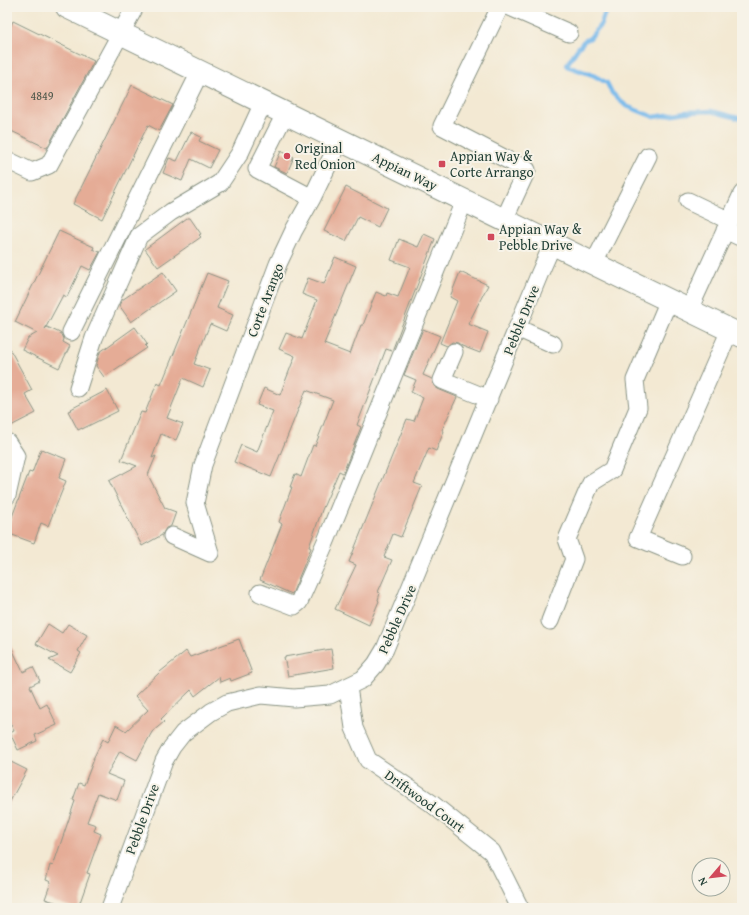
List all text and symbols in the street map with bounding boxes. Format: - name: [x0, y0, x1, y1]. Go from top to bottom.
- house number: 4849: [30, 87, 54, 104]
- place label: Original Red Onion: [295, 138, 356, 174]
- place label: Appian Way & Corte Arrango: [450, 146, 534, 182]
- street label: Appian Way: [369, 147, 441, 195]
- marker: Original Red Onion: [282, 151, 292, 161]
- marker: Appian Way & Corte Arrango: [437, 159, 447, 169]
- place label: Appian Way & Pebble Drive: [499, 219, 582, 255]
- marker: Appian Way & Pebble Drive: [486, 232, 496, 242]
- street label: Corte Arango: [242, 260, 288, 340]
- street label: Pebble Drive: [498, 282, 544, 358]
- street label: Pebble Drive: [373, 581, 421, 657]
- street label: Driftwood Court: [381, 765, 469, 837]
- street label: Pebble Drive: [120, 781, 164, 857]
- north arrow: [691, 857, 731, 897]
- text: N: [693, 874, 711, 889]

